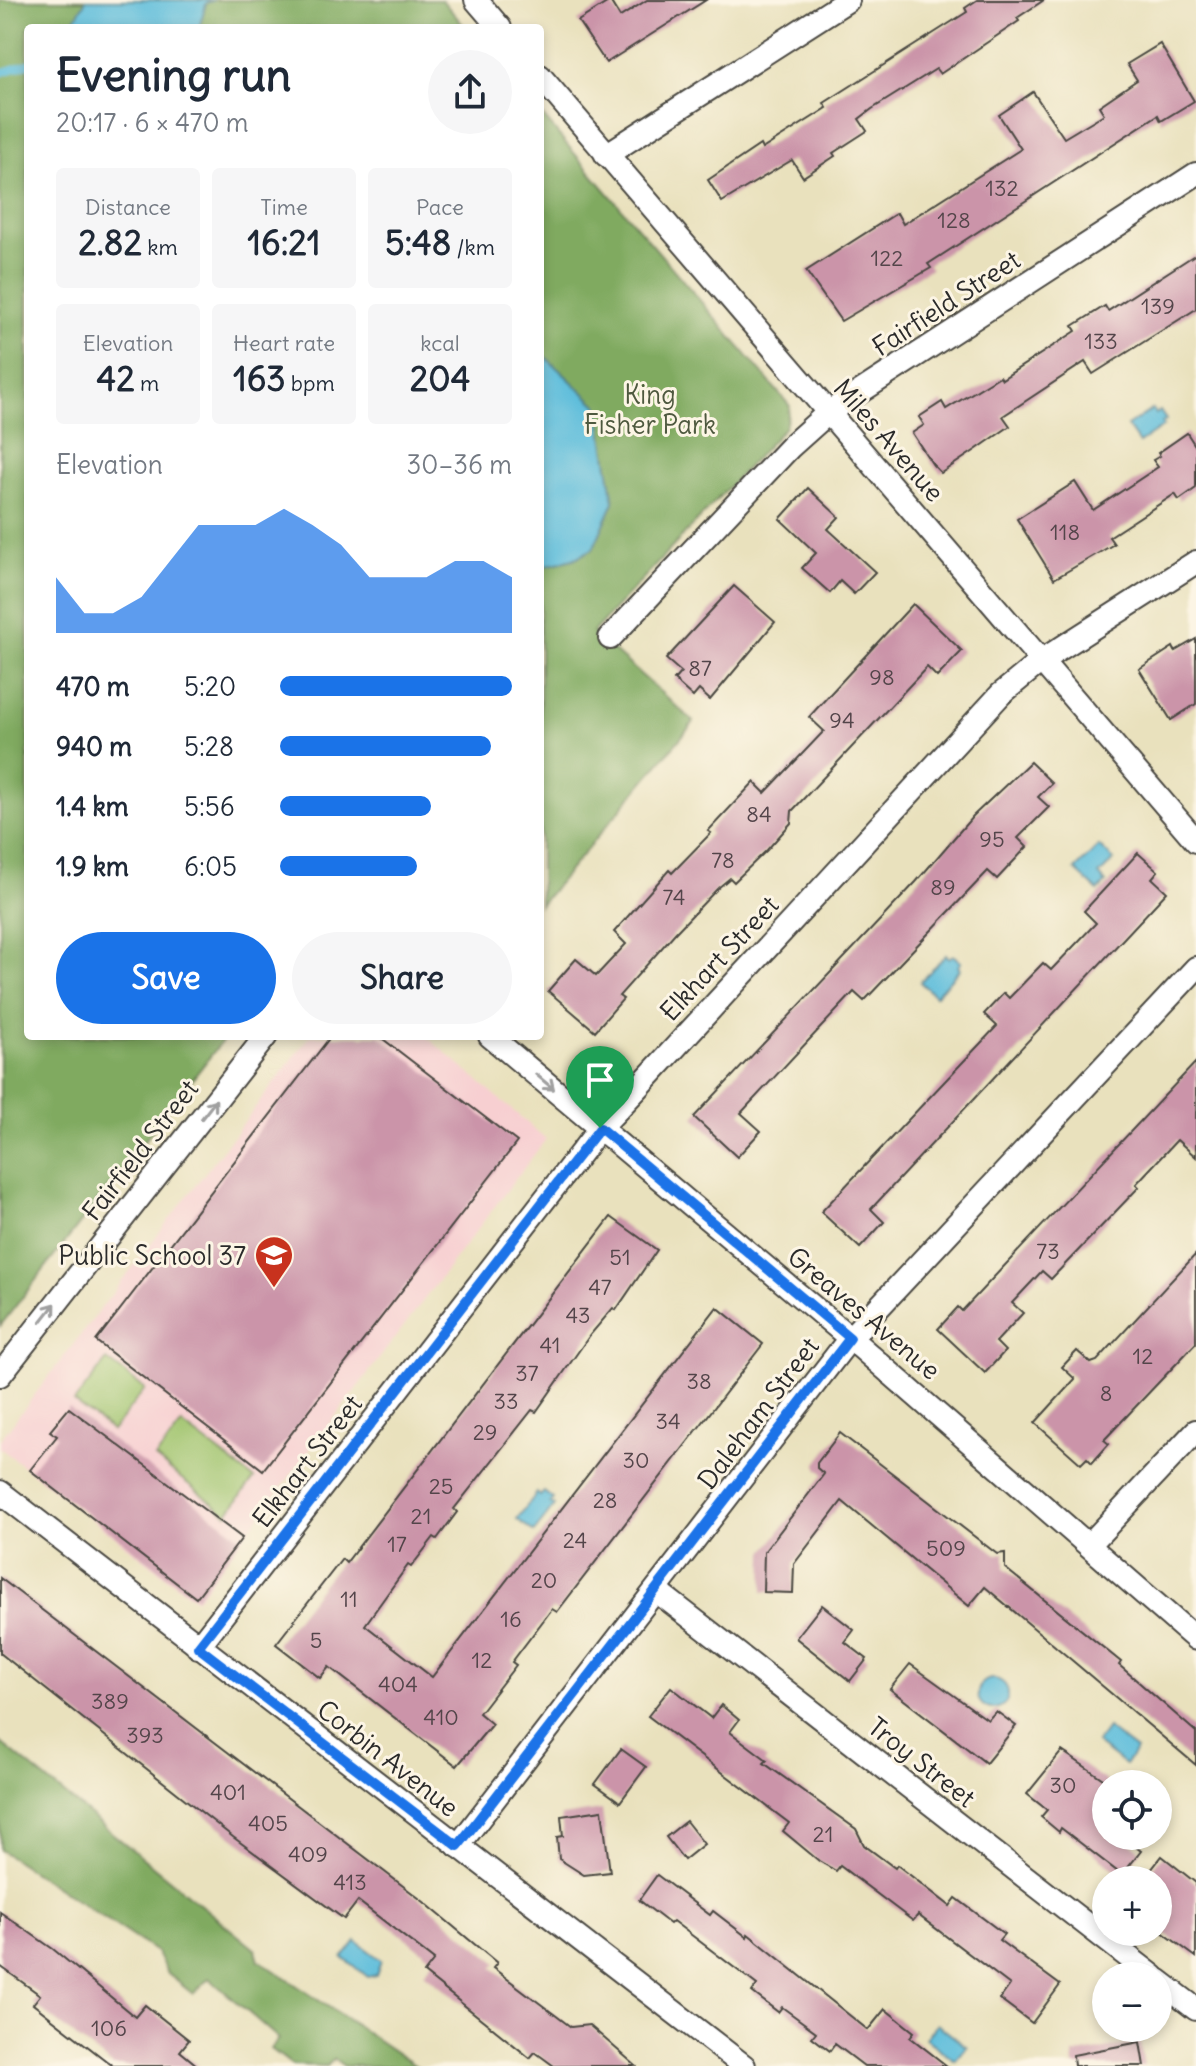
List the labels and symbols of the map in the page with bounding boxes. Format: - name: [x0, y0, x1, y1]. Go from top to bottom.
- house number: 132: [985, 174, 1019, 202]
- house number: 128: [937, 206, 971, 234]
- street label: Fairfield Street: [866, 243, 1026, 363]
- house number: 122: [871, 244, 903, 272]
- house number: 139: [1141, 292, 1175, 320]
- house number: 133: [1084, 327, 1118, 355]
- street label: Miles Avenue: [827, 372, 951, 508]
- park label: King Fisher Park: [584, 378, 716, 441]
- house number: 118: [1050, 518, 1080, 546]
- house number: 87: [688, 654, 712, 682]
- house number: 98: [869, 663, 895, 691]
- house number: 94: [829, 706, 855, 734]
- house number: 84: [746, 800, 772, 828]
- house number: 95: [979, 825, 1005, 853]
- house number: 78: [711, 846, 735, 874]
- house number: 89: [930, 873, 956, 901]
- house number: 74: [662, 883, 686, 911]
- street label: Elkhart Street: [653, 888, 786, 1027]
- pin: [566, 1046, 634, 1128]
- street label: Fairfield Street: [75, 1073, 205, 1227]
- one-way arrow: [535, 1073, 555, 1091]
- one-way arrow: [200, 1099, 217, 1120]
- school or university icon: Public School 37: [253, 1234, 295, 1289]
- house number: 73: [1036, 1237, 1060, 1265]
- place label: Public School 37: [58, 1239, 246, 1272]
- street label: Greaves Avenue: [781, 1240, 947, 1386]
- house number: 51: [609, 1243, 631, 1271]
- house number: 47: [588, 1273, 612, 1301]
- house number: 43: [565, 1301, 591, 1329]
- one-way arrow: [39, 1303, 57, 1324]
- street label: Daleham Street: [690, 1330, 826, 1495]
- house number: 41: [539, 1331, 561, 1359]
- house number: 12: [1133, 1342, 1153, 1370]
- house number: 37: [515, 1359, 539, 1387]
- house number: 38: [686, 1367, 712, 1395]
- house number: 8: [1100, 1379, 1112, 1407]
- house number: 33: [494, 1387, 519, 1415]
- street label: Elkhart Street: [245, 1388, 369, 1534]
- house number: 34: [655, 1407, 681, 1435]
- house number: 29: [473, 1418, 497, 1446]
- house number: 30: [623, 1446, 649, 1474]
- house number: 25: [429, 1472, 453, 1500]
- house number: 28: [593, 1486, 617, 1514]
- house number: 21: [411, 1502, 431, 1530]
- house number: 24: [563, 1526, 587, 1554]
- house number: 17: [387, 1530, 407, 1558]
- house number: 509: [926, 1534, 966, 1562]
- house number: 20: [531, 1566, 557, 1594]
- house number: 11: [340, 1585, 358, 1613]
- house number: 16: [500, 1605, 522, 1633]
- house number: 5: [310, 1626, 322, 1654]
- house number: 12: [472, 1646, 492, 1674]
- house number: 404: [378, 1670, 418, 1698]
- house number: 389: [91, 1687, 129, 1715]
- street label: Corbin Avenue: [311, 1692, 465, 1824]
- house number: 410: [423, 1703, 459, 1731]
- street label: Troy Street: [862, 1710, 982, 1814]
- house number: 393: [126, 1721, 164, 1749]
- house number: 30: [1050, 1771, 1076, 1799]
- house number: 401: [210, 1778, 246, 1806]
- house number: 405: [248, 1809, 288, 1837]
- house number: 21: [813, 1820, 833, 1848]
- house number: 409: [288, 1840, 328, 1868]
- house number: 413: [333, 1868, 367, 1896]
- house number: 106: [91, 2014, 127, 2042]

